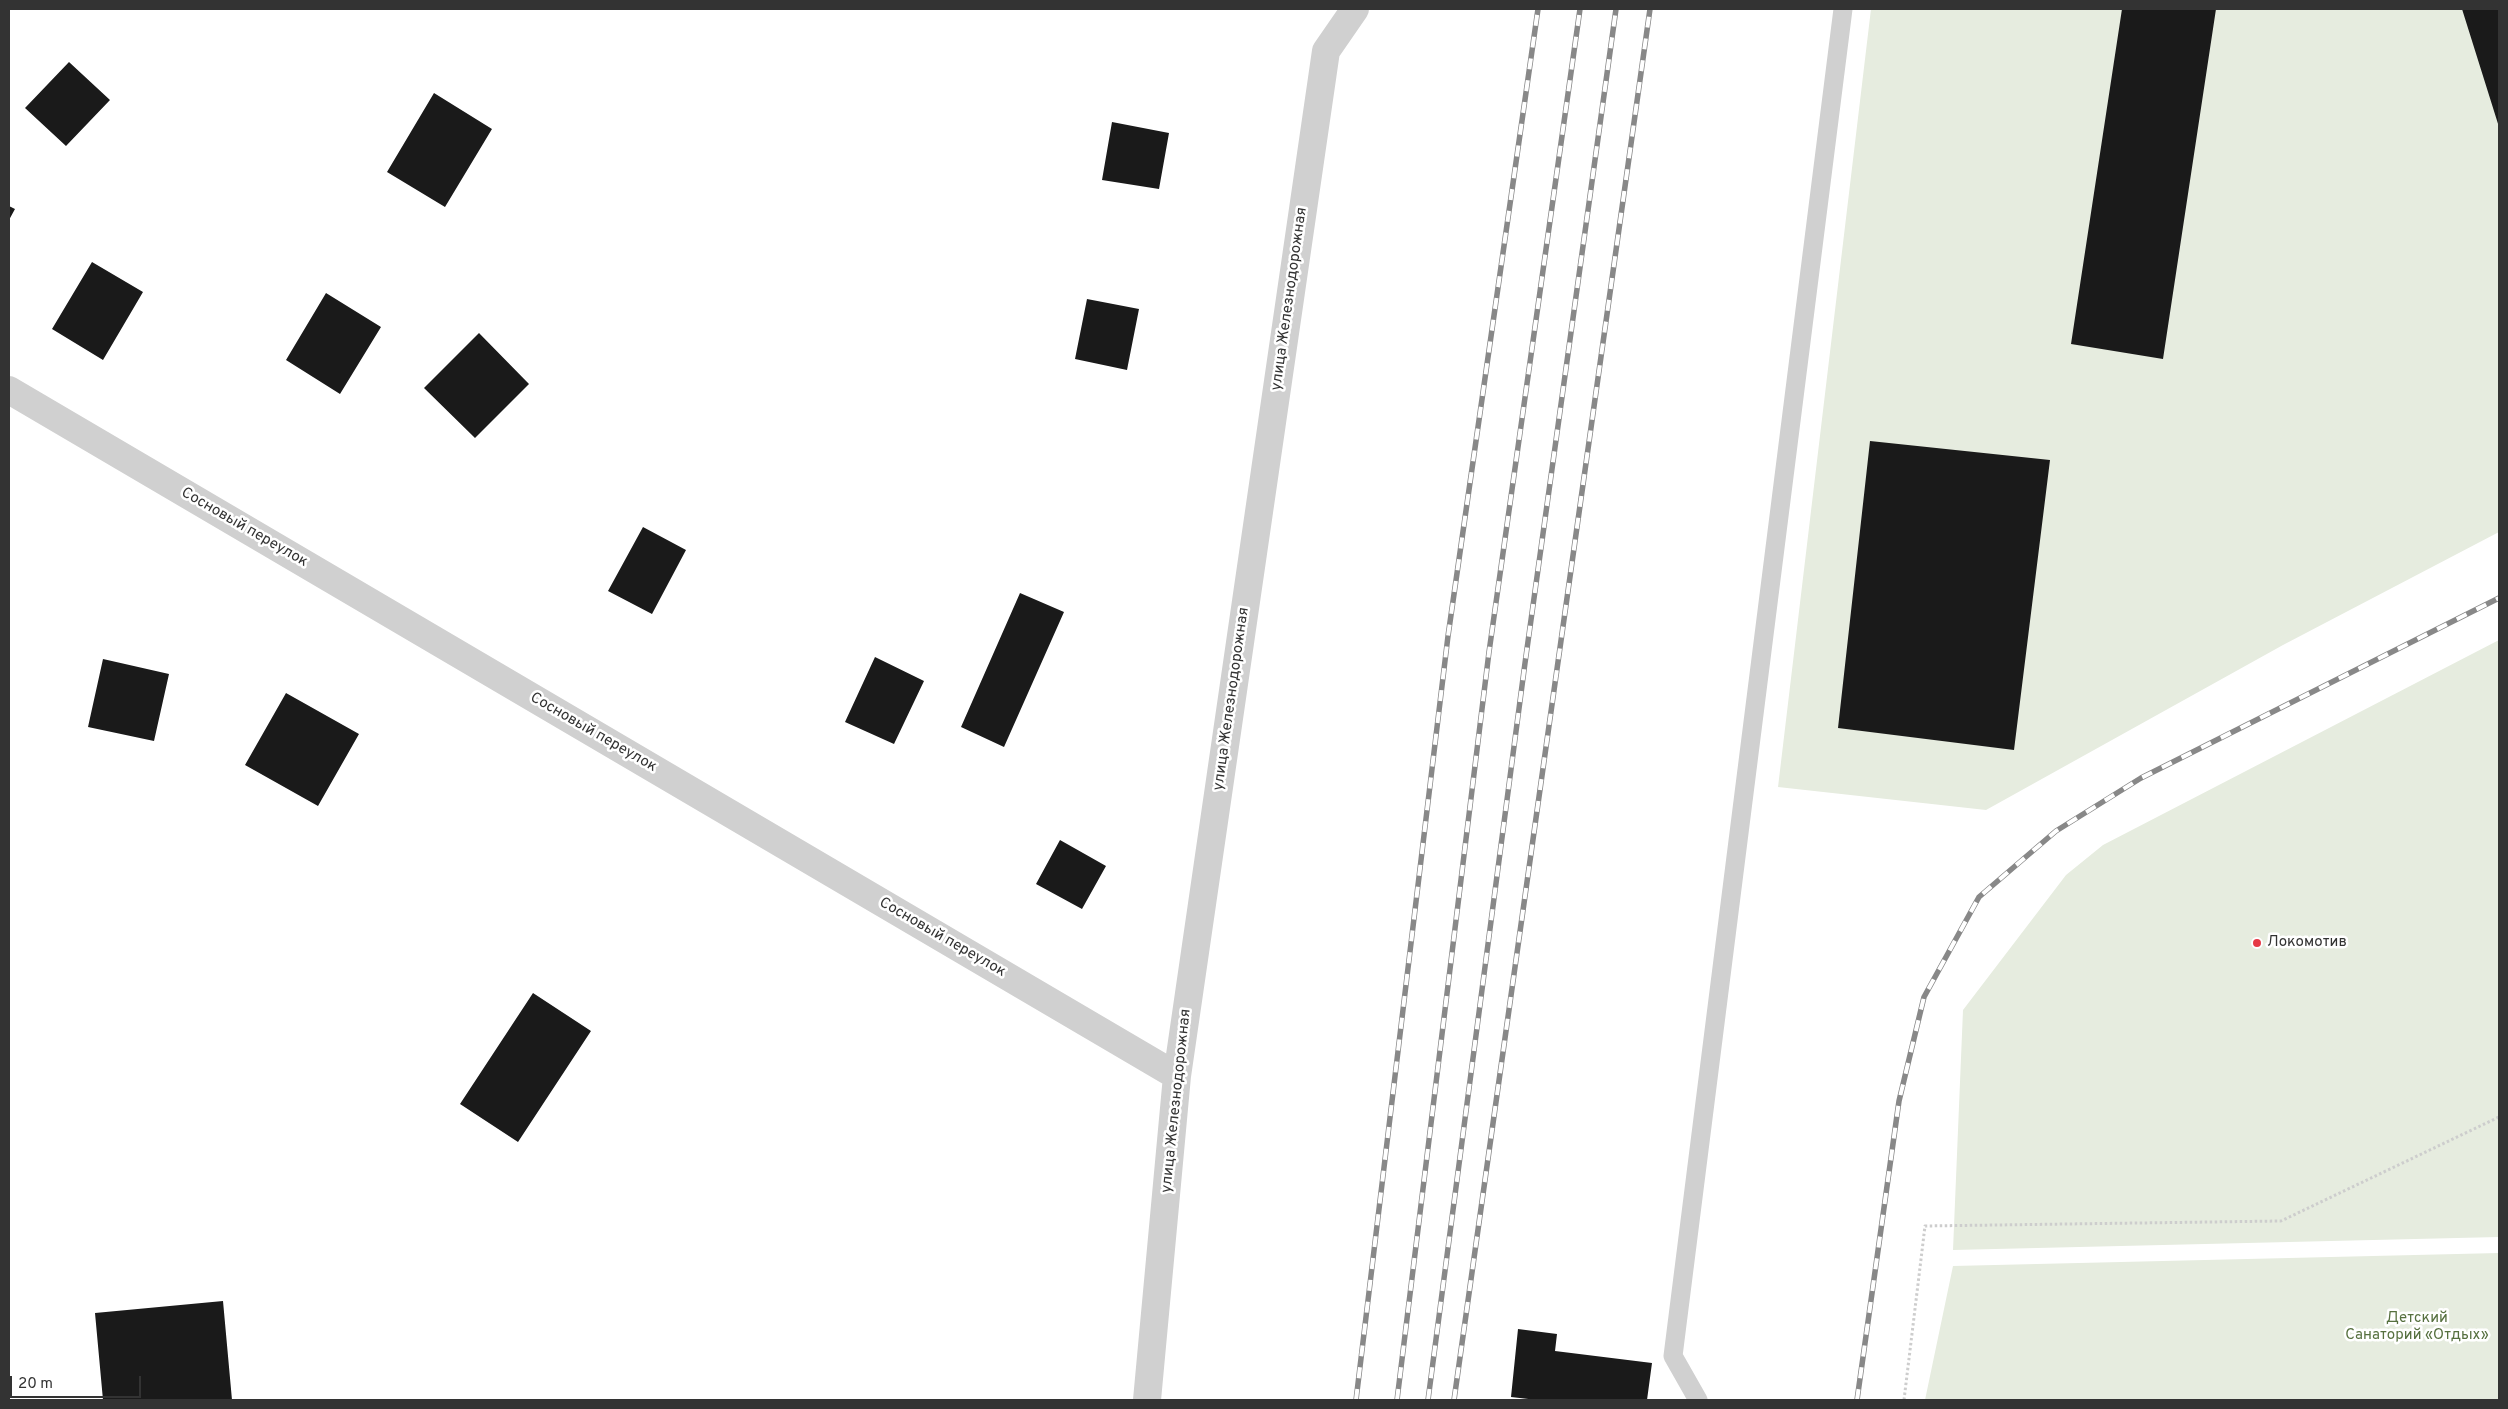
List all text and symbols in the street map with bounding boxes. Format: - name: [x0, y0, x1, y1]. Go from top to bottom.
- street label: улица Железнодорожная: [1268, 206, 1312, 392]
- street label: Сосновый переулок: [177, 484, 311, 572]
- street label: улица Железнодорожная: [1210, 606, 1254, 792]
- street label: Сосновый переулок: [526, 689, 660, 777]
- street label: Сосновый переулок: [875, 894, 1009, 982]
- place label: Локомотив: [2267, 934, 2347, 952]
- marker: Локомотив: [2251, 937, 2263, 949]
- street label: улица Железнодорожная: [1158, 1008, 1196, 1194]
- park label: Детский Санаторий «Отдых»: [2345, 1310, 2489, 1345]
- scale bar: [12, 1366, 144, 1398]
- text: 20 m: [18, 1375, 53, 1394]

